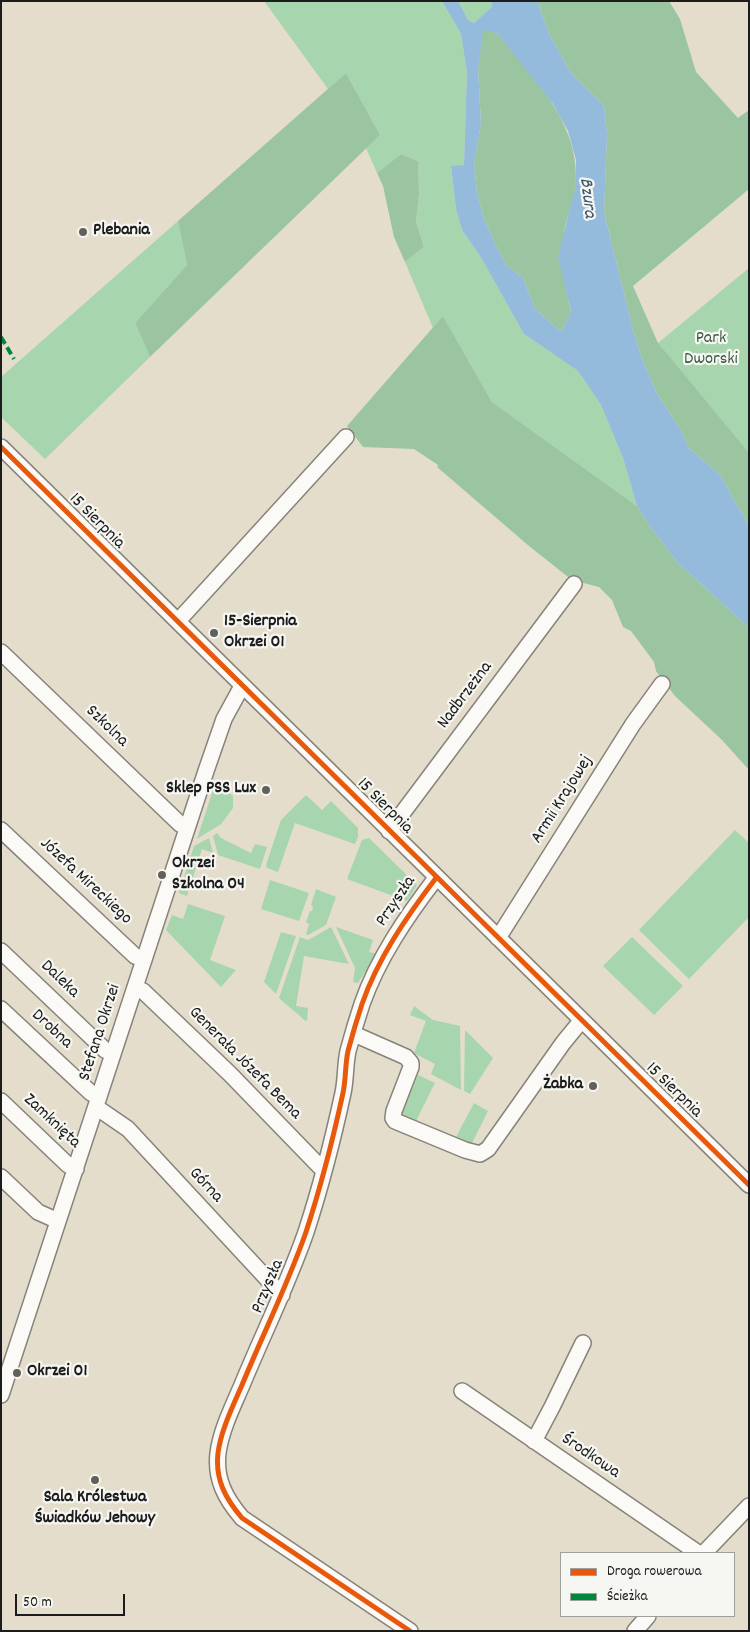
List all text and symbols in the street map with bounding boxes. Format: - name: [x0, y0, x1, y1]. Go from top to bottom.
- water label: Bzura: [572, 177, 600, 219]
- place label: Plebania: [93, 221, 150, 243]
- marker: Plebania: [77, 226, 89, 238]
- park label: Park Dworski: [684, 329, 738, 372]
- street label: 15 Sierpnia: [63, 489, 129, 555]
- place label: 15-Sierpnia Okrzei 01: [224, 612, 297, 654]
- marker: 15-Sierpnia Okrzei 01: [208, 627, 220, 639]
- street label: Nadbrzeżna: [434, 658, 498, 734]
- street label: Szkolna: [80, 701, 132, 753]
- street label: Armii Krajowej: [527, 752, 599, 848]
- street label: 15 Sierpnia: [351, 774, 417, 840]
- place label: Sklep PSS Lux: [166, 779, 256, 801]
- marker: Sklep PSS Lux: [260, 784, 272, 796]
- street label: Józefa Mireckiego: [34, 834, 136, 930]
- place label: Okrzei Szkolna 04: [172, 854, 245, 896]
- marker: Okrzei Szkolna 04: [156, 869, 168, 881]
- street label: Przyszła: [372, 873, 422, 931]
- street label: Daleka: [35, 956, 83, 1004]
- street label: Stefana Okrzei: [75, 982, 127, 1084]
- street label: Generała Józefa Bema: [183, 1003, 305, 1125]
- street label: Drobna: [26, 1006, 76, 1054]
- street label: 15 Sierpnia: [640, 1059, 706, 1123]
- place label: Żabka: [543, 1075, 583, 1097]
- marker: Żabka: [587, 1080, 599, 1092]
- street label: Zamknięta: [18, 1090, 84, 1154]
- street label: Górna: [183, 1164, 227, 1208]
- street label: Przyszła: [248, 1257, 290, 1317]
- place label: Okrzei 01: [27, 1362, 87, 1384]
- marker: Okrzei 01: [11, 1367, 23, 1379]
- street label: Środkowa: [557, 1430, 623, 1484]
- marker: Sala Królestwa Świadków Jehowy: [89, 1474, 101, 1486]
- place label: Sala Królestwa Świadków Jehowy: [35, 1488, 155, 1530]
- legend: [560, 1552, 735, 1617]
- text: Droga rowerowa: [607, 1561, 701, 1583]
- scale bar: [18, 1584, 128, 1616]
- text: Ścieżka: [607, 1586, 647, 1608]
- text: 50 m: [23, 1592, 52, 1614]

